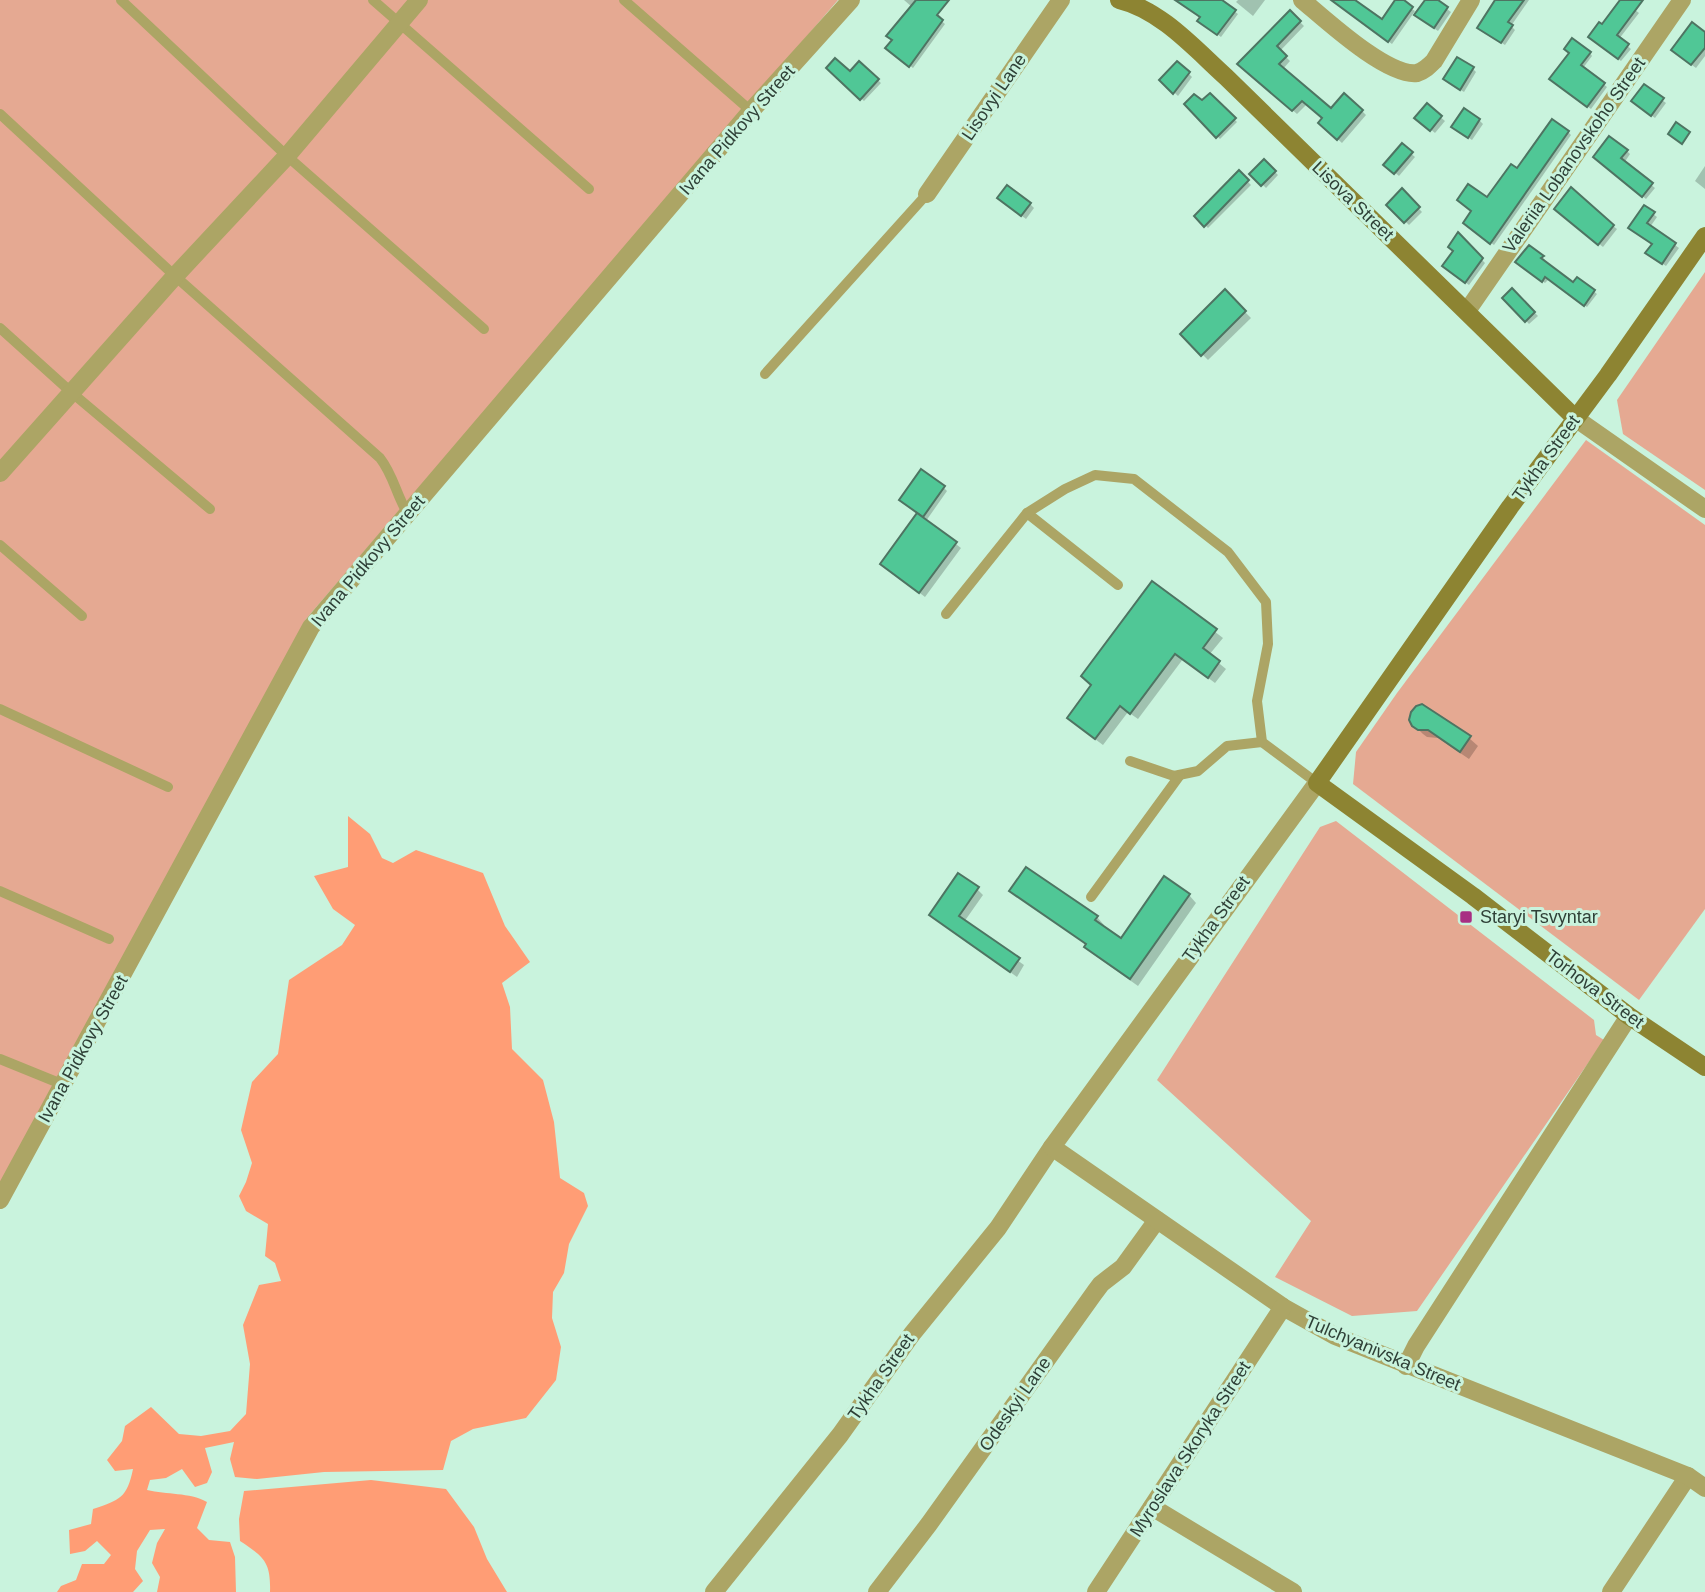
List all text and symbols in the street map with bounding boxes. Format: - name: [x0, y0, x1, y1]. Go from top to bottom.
- street label: Lisovyi Lane: [958, 50, 1030, 144]
- street label: Valeriia Lobanovskoho Street: [1499, 53, 1649, 257]
- street label: Ivana Pidkovy Street: [675, 61, 799, 199]
- street label: Lisova Street: [1308, 157, 1398, 245]
- street label: Tykha Street: [1508, 411, 1584, 505]
- street label: Ivana Pidkovy Street: [307, 491, 429, 631]
- street label: Tykha Street: [1178, 872, 1254, 966]
- place label: Staryi Tsvyntar: [1480, 907, 1598, 927]
- marker: Staryi Tsvyntar: [1458, 909, 1474, 925]
- street label: Torhova Street: [1542, 946, 1648, 1032]
- street label: Ivana Pidkovy Street: [34, 972, 132, 1126]
- street label: Tulchyanivska Street: [1303, 1311, 1463, 1395]
- street label: Tykha Street: [844, 1330, 918, 1424]
- street label: Odeskyi Lane: [975, 1353, 1055, 1455]
- street label: Myroslava Skoryka Street: [1126, 1358, 1254, 1540]

